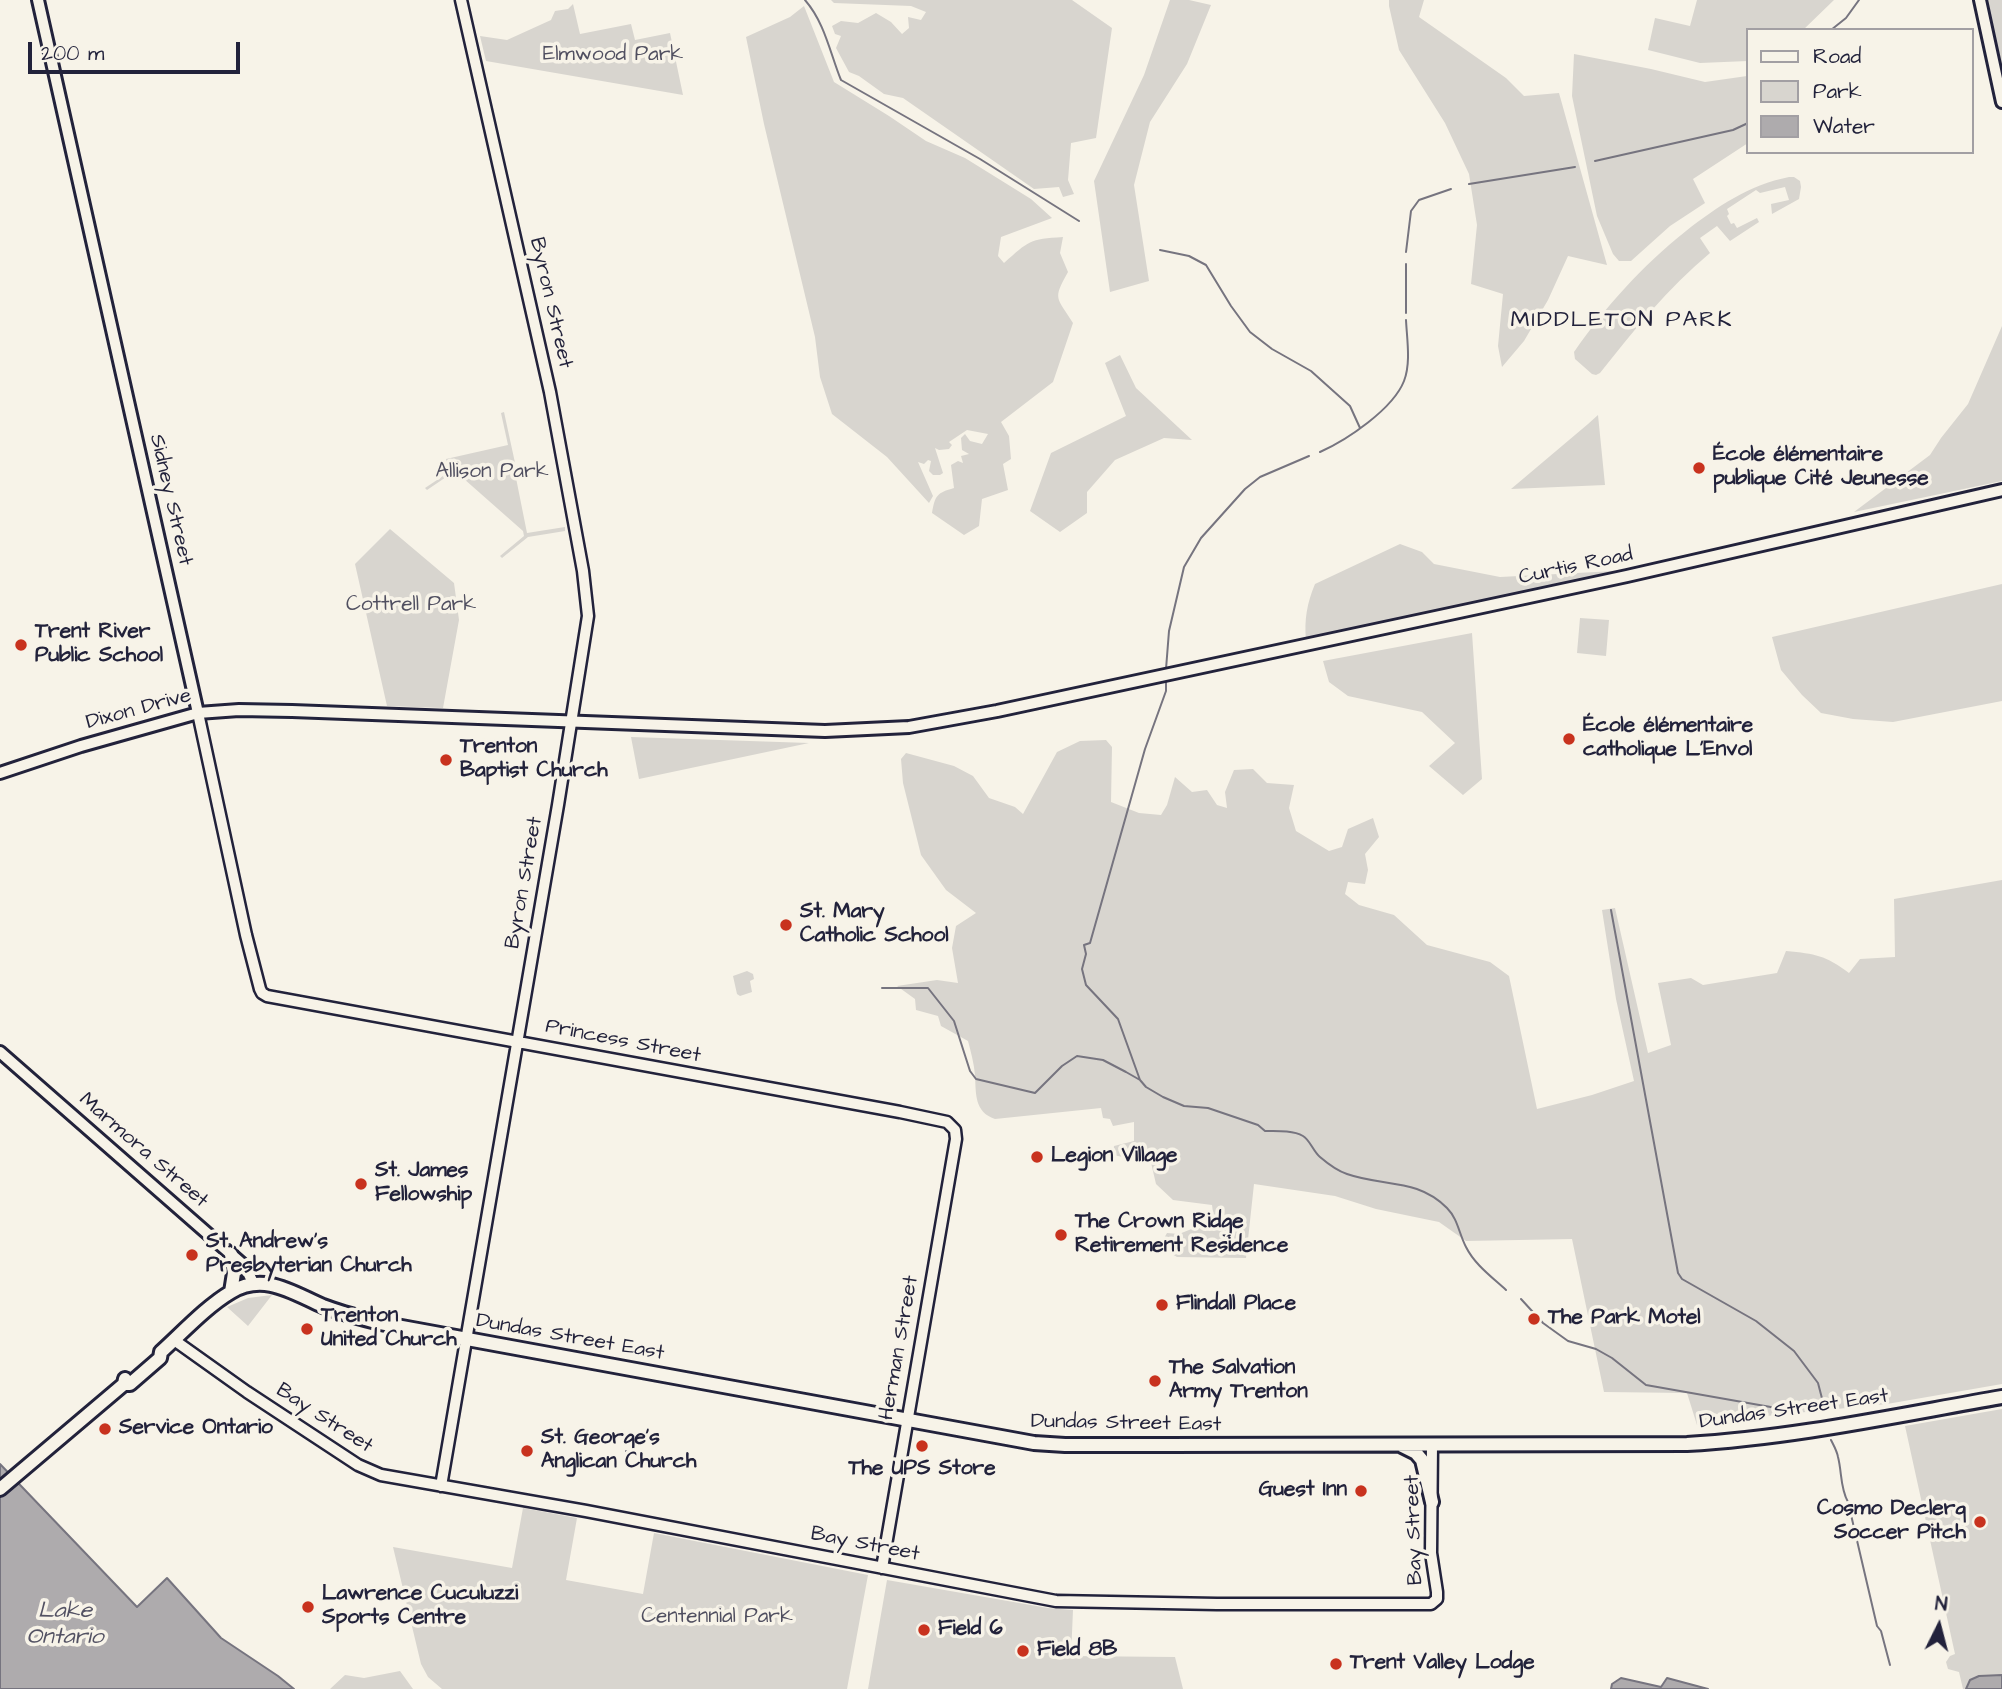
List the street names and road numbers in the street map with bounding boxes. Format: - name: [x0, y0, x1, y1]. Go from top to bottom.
- street label: Byron Street: [523, 235, 577, 371]
- street label: Sidney Street: [143, 432, 197, 568]
- street label: Curtis Road: [1517, 543, 1635, 591]
- street label: Dixon Drive: [84, 684, 194, 736]
- street label: Byron Street: [501, 815, 549, 951]
- street label: Princess Street: [543, 1015, 703, 1069]
- street label: Marmora Street: [73, 1088, 213, 1214]
- street label: Herman Street: [875, 1274, 925, 1422]
- street label: Dundas Street East: [474, 1309, 666, 1367]
- street label: Bay Street: [271, 1378, 377, 1460]
- street label: Dundas Street East: [1698, 1384, 1890, 1436]
- street label: Dundas Street East: [1031, 1410, 1221, 1438]
- street label: Bay Street: [1400, 1474, 1430, 1586]
- street label: Bay Street: [808, 1522, 922, 1568]

